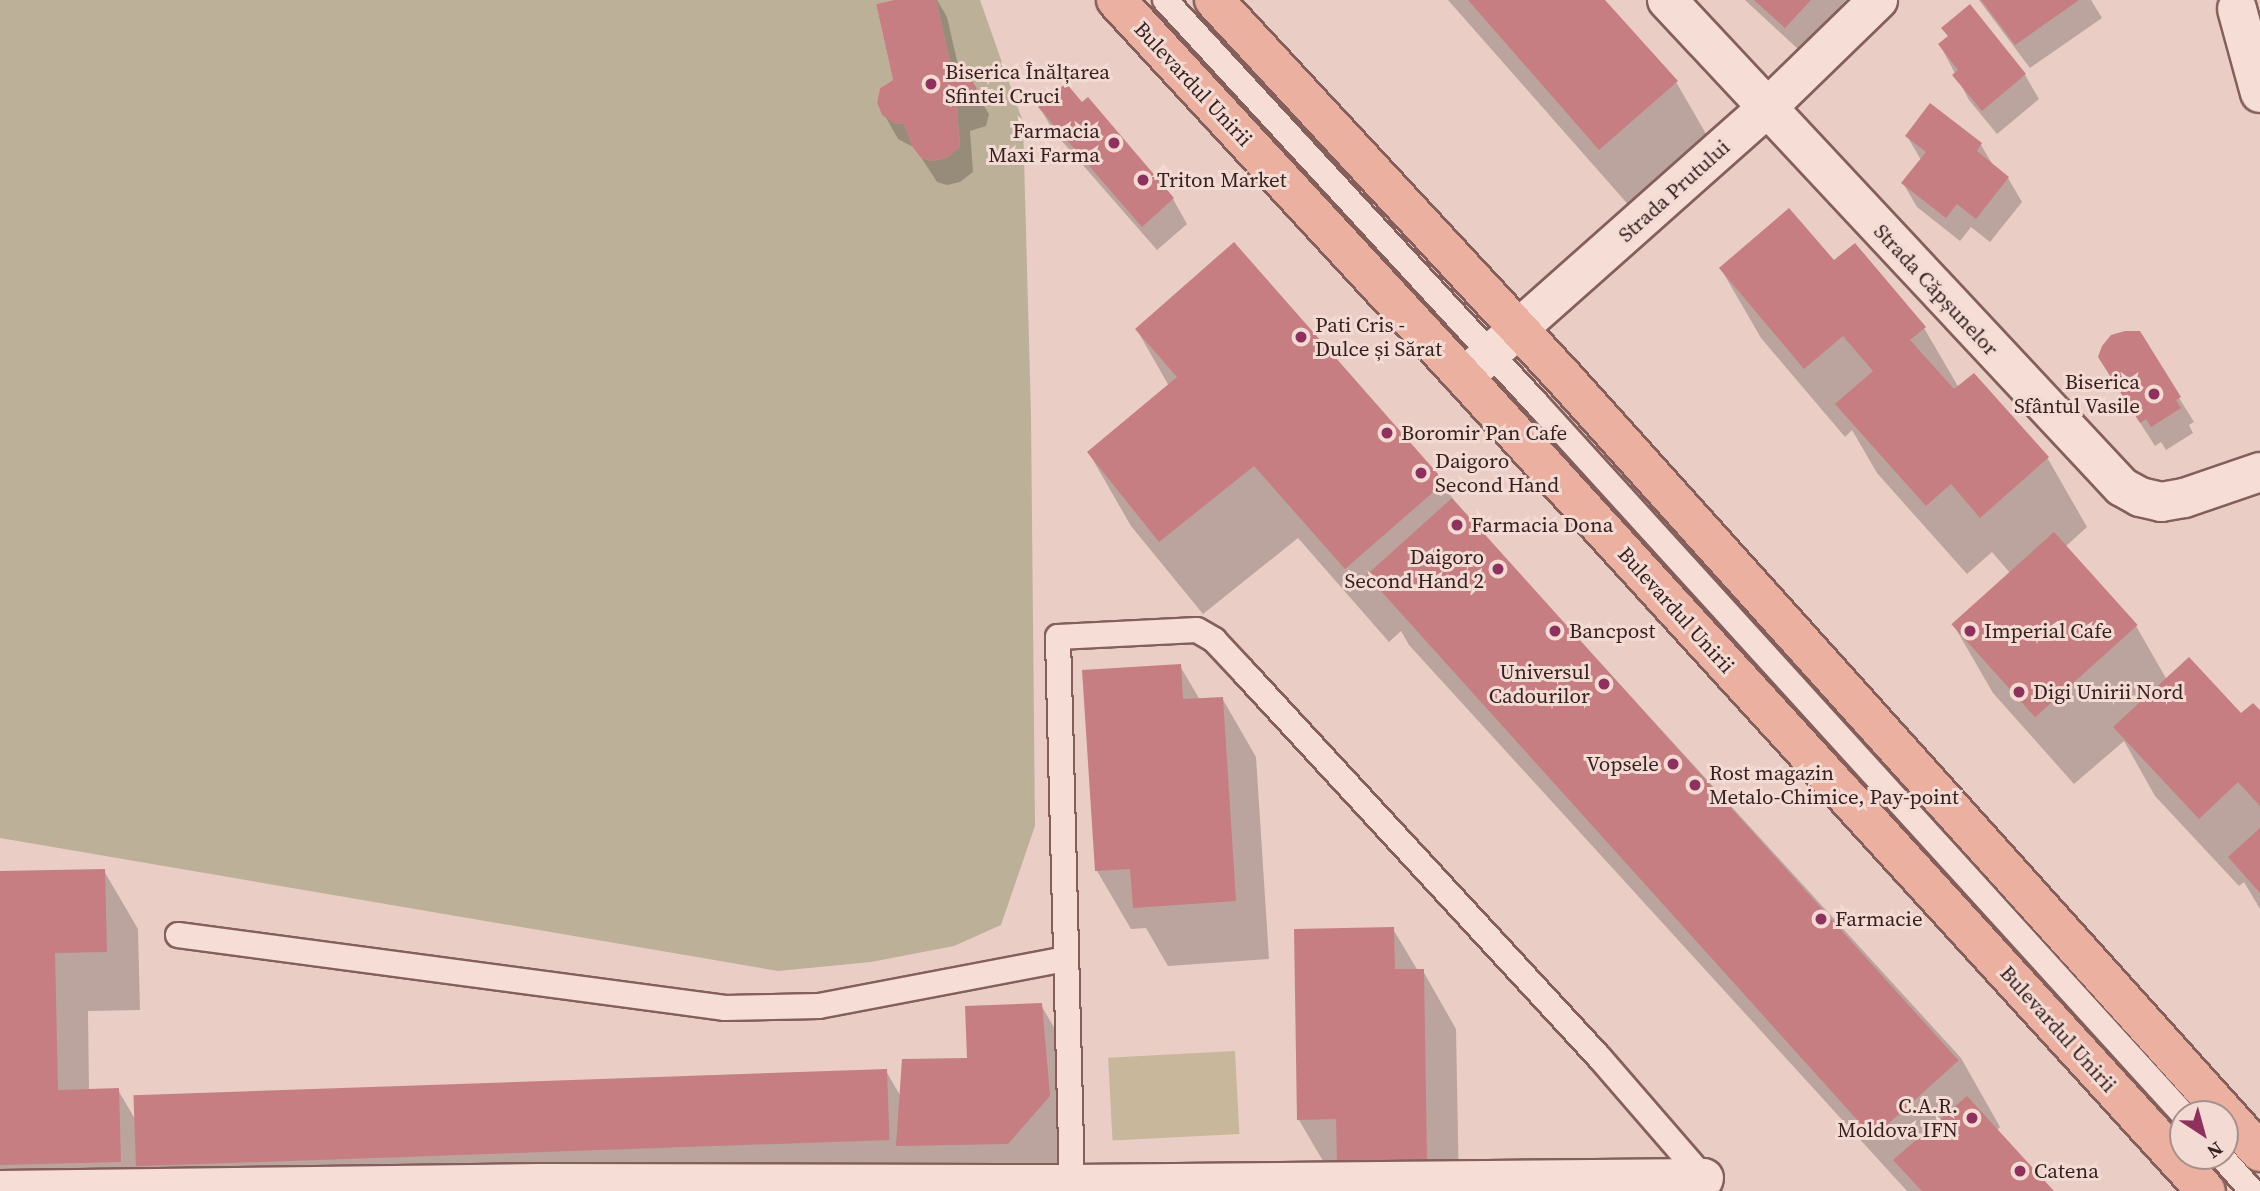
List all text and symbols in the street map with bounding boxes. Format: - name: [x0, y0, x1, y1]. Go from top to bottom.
- street label: Bulevardul Unirii: [1129, 16, 1257, 152]
- place label: Biserica Înălțarea Sfintei Cruci: [945, 59, 1110, 109]
- marker: Biserica Înălțarea Sfintei Cruci: [923, 76, 939, 92]
- place label: Farmacia Maxi Farma: [988, 118, 1100, 168]
- street label: Strada Prutului: [1613, 134, 1735, 248]
- marker: Farmacia Maxi Farma: [1106, 135, 1122, 151]
- place label: Triton Market: [1157, 167, 1287, 193]
- marker: Triton Market: [1135, 172, 1151, 188]
- street label: Strada Căpșunelor: [1868, 219, 2004, 361]
- place label: Pati Cris - Dulce și Sărat: [1315, 312, 1442, 362]
- marker: Pati Cris - Dulce și Sărat: [1293, 329, 1309, 345]
- place label: Biserica Sfântul Vasile: [2013, 369, 2140, 419]
- marker: Biserica Sfântul Vasile: [2146, 386, 2162, 402]
- place label: Boromir Pan Cafe: [1401, 420, 1567, 446]
- marker: Boromir Pan Cafe: [1379, 425, 1395, 441]
- place label: Daigoro Second Hand: [1435, 448, 1559, 498]
- marker: Daigoro Second Hand: [1413, 465, 1429, 481]
- place label: Farmacia Dona: [1471, 512, 1613, 538]
- marker: Farmacia Dona: [1449, 517, 1465, 533]
- street label: Bulevardul Unirii: [1613, 542, 1739, 678]
- place label: Daigoro Second Hand 2: [1344, 544, 1484, 594]
- marker: Daigoro Second Hand 2: [1490, 561, 1506, 577]
- place label: Bancpost: [1569, 618, 1655, 644]
- place label: Imperial Cafe: [1984, 618, 2112, 644]
- marker: Bancpost: [1547, 623, 1563, 639]
- marker: Imperial Cafe: [1962, 623, 1978, 639]
- place label: Universul Cadourilor: [1489, 659, 1590, 709]
- marker: Universul Cadourilor: [1596, 676, 1612, 692]
- place label: Digi Unirii Nord: [2033, 679, 2183, 705]
- marker: Digi Unirii Nord: [2011, 684, 2027, 700]
- place label: Vopsele: [1586, 751, 1659, 777]
- marker: Vopsele: [1665, 756, 1681, 772]
- place label: Rost magazin Metalo-Chimice, Pay-point: [1709, 760, 1959, 810]
- marker: Rost magazin Metalo-Chimice, Pay-point: [1687, 777, 1703, 793]
- place label: Farmacie: [1835, 906, 1923, 932]
- marker: Farmacie: [1813, 911, 1829, 927]
- street label: Bulevardul Unirii: [1995, 961, 2121, 1097]
- place label: C.A.R. Moldova IFN: [1837, 1093, 1958, 1143]
- north arrow: [2169, 1100, 2239, 1170]
- marker: C.A.R. Moldova IFN: [1964, 1110, 1980, 1126]
- text: N: [2202, 1136, 2228, 1165]
- place label: Catena: [2034, 1158, 2099, 1184]
- marker: Catena: [2012, 1163, 2028, 1179]

